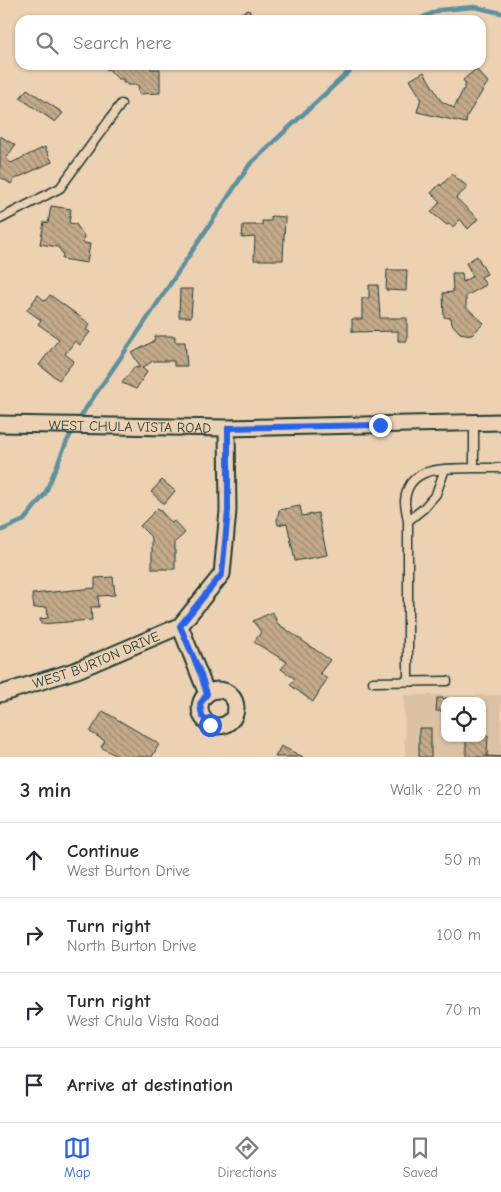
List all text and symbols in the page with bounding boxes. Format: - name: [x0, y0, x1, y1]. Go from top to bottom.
- search box: [15, 15, 486, 70]
- icon: search: [33, 29, 61, 57]
- text: Search here: [73, 32, 172, 54]
- route end: [369, 414, 392, 437]
- street label: WEST CHULA VISTA ROAD: [49, 417, 212, 437]
- street label: WEST BURTON DRIVE: [30, 628, 162, 692]
- map controls: [441, 697, 486, 742]
- button: locate: [441, 697, 486, 742]
- route start: [199, 714, 222, 737]
- text: 3 min: [20, 778, 71, 802]
- text: Walk · 220 m: [390, 781, 481, 799]
- text: Continue: [67, 840, 139, 862]
- icon: ahead: [20, 846, 48, 874]
- text: 50 m: [444, 851, 481, 869]
- text: West Burton Drive: [67, 862, 190, 880]
- text: Turn right: [67, 915, 151, 937]
- icon: right: [20, 921, 48, 949]
- text: 100 m: [437, 926, 481, 944]
- text: North Burton Drive: [67, 937, 197, 955]
- text: Turn right: [67, 990, 151, 1012]
- icon: right: [20, 996, 48, 1024]
- text: 70 m: [445, 1001, 481, 1019]
- text: West Chula Vista Road: [67, 1012, 219, 1030]
- icon: arrive: [20, 1071, 48, 1099]
- text: Arrive at destination: [67, 1074, 233, 1096]
- tab: Map: [63, 1134, 91, 1181]
- tab: Directions: [217, 1134, 277, 1181]
- tab: Saved: [403, 1134, 438, 1181]

